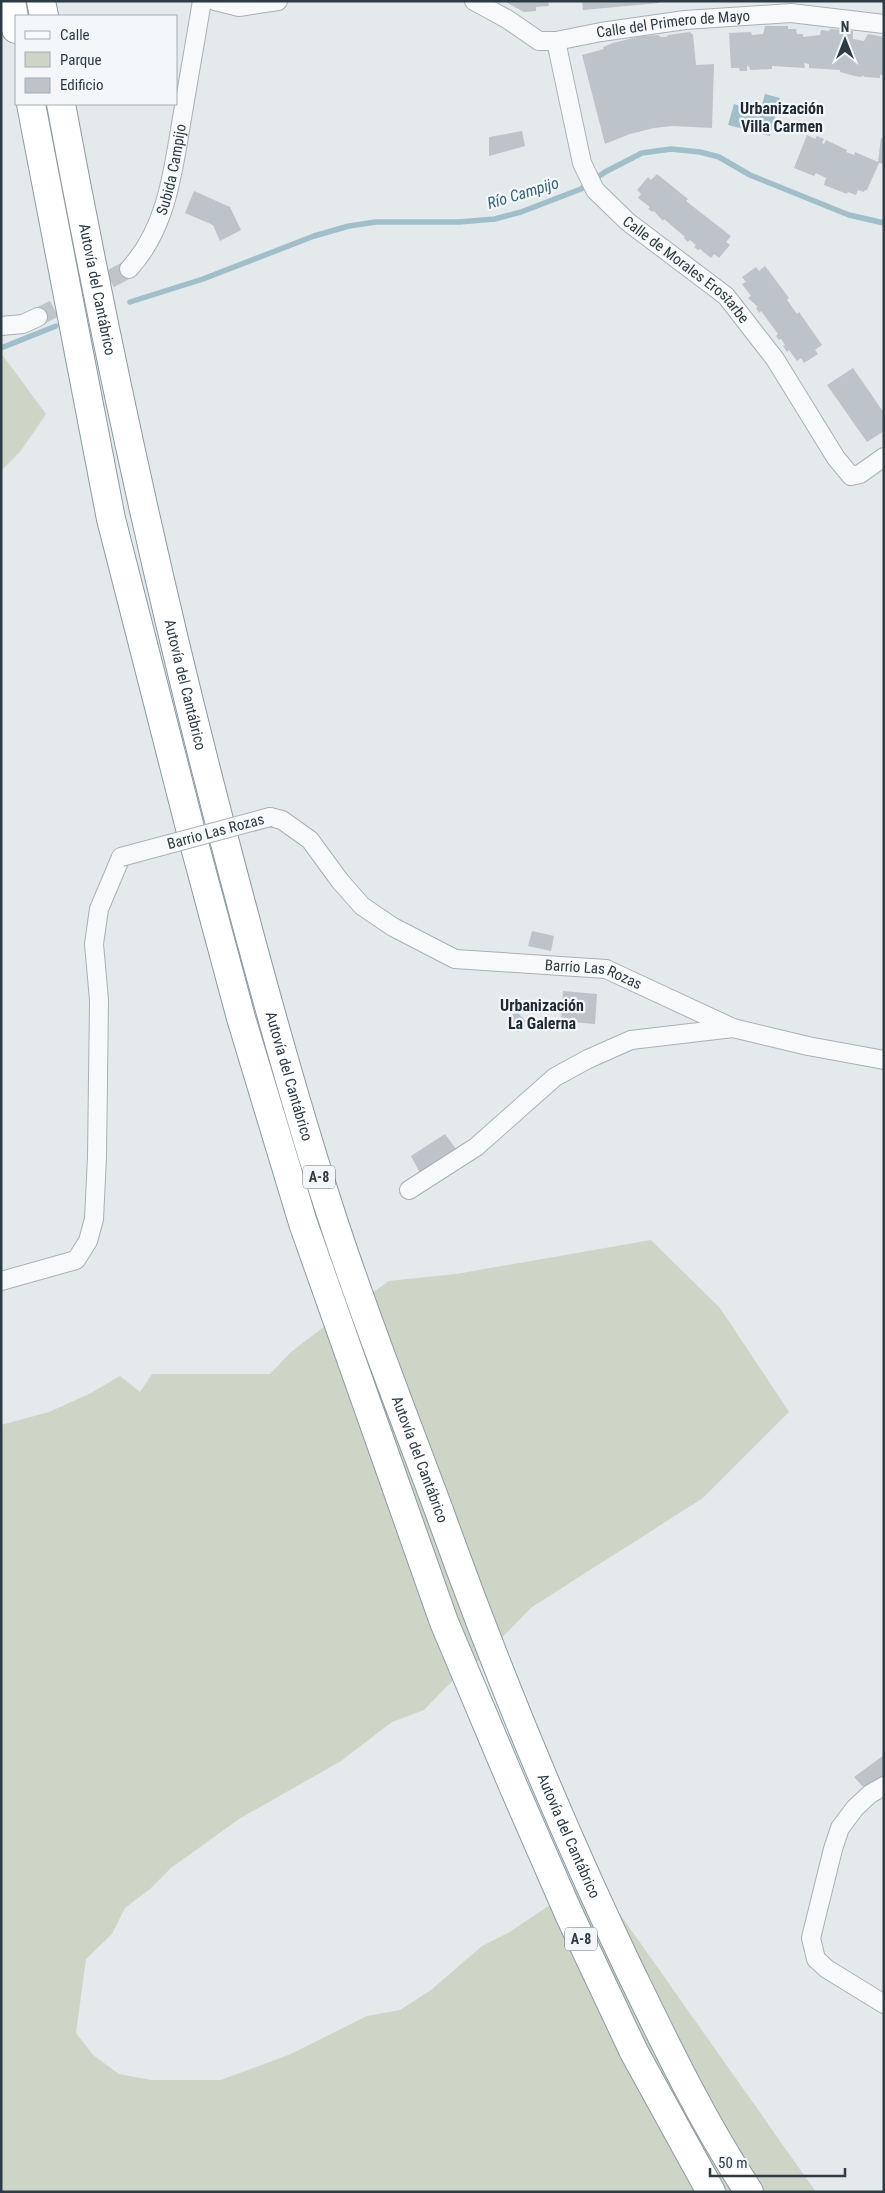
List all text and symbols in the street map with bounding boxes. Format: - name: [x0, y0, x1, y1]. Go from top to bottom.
- street label: Calle del Primero de Mayo: [595, 7, 751, 42]
- legend: [15, 15, 178, 105]
- north arrow: [820, 15, 870, 65]
- text: N: [841, 19, 849, 35]
- text: Calle: [60, 26, 90, 44]
- text: Parque: [60, 51, 102, 69]
- text: Edificio: [60, 76, 103, 94]
- district label: Urbanización Villa Carmen: [740, 99, 824, 136]
- street label: Subida Campijo: [153, 123, 190, 217]
- water label: Río Campijo: [485, 173, 561, 213]
- street label: Calle de Morales Erostarbe: [619, 212, 753, 327]
- street label: Autovía del Cantábrico: [75, 222, 119, 357]
- street label: Autovía del Cantábrico: [160, 618, 210, 752]
- street label: Barrio Las Rozas: [165, 810, 266, 853]
- street label: Barrio Las Rozas: [544, 956, 645, 993]
- district label: Urbanización La Galerna: [500, 996, 584, 1033]
- street label: Autovía del Cantábrico: [262, 1009, 316, 1143]
- road number: A-8: [303, 1166, 335, 1188]
- street label: Autovía del Cantábrico: [388, 1394, 452, 1525]
- street label: Autovía del Cantábrico: [533, 1771, 604, 1901]
- road number: A-8: [565, 1928, 597, 1950]
- scale bar: [710, 2146, 845, 2178]
- text: 50 m: [718, 2154, 748, 2172]

